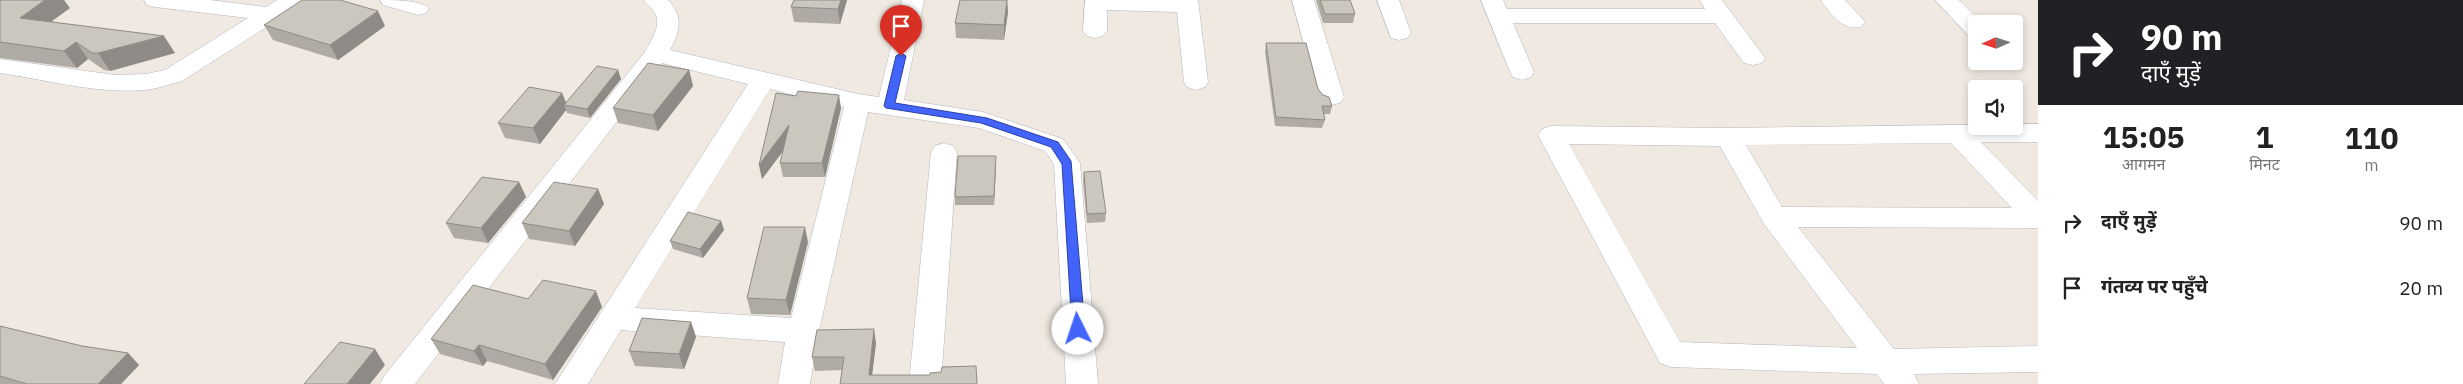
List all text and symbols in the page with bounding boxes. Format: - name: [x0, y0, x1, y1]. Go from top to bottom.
- pin: [880, 5, 922, 56]
- icon: arrive: [887, 12, 915, 40]
- text: 90 m: [2141, 14, 2223, 60]
- north arrow: [1968, 15, 2022, 70]
- map controls: [1968, 15, 2023, 135]
- icon: right: [2058, 20, 2123, 85]
- text: दाएँ मुड़ें: [2141, 58, 2201, 87]
- button: sound: [1968, 80, 2023, 135]
- text: 15:05: [2103, 117, 2185, 156]
- text: 1: [2255, 117, 2273, 156]
- text: 110: [2344, 118, 2398, 157]
- text: आगमन: [2122, 154, 2165, 174]
- text: मिनट: [2249, 154, 2280, 174]
- text: m: [2364, 155, 2378, 175]
- icon: right: [2058, 209, 2086, 237]
- text: दाएँ मुड़ें: [2101, 209, 2157, 233]
- text: 90 m: [2399, 211, 2443, 235]
- icon: arrive: [2058, 274, 2086, 302]
- text: गंतव्य पर पहुँचे: [2101, 274, 2208, 298]
- text: 20 m: [2399, 276, 2443, 300]
- position arrow: [1051, 302, 1103, 354]

